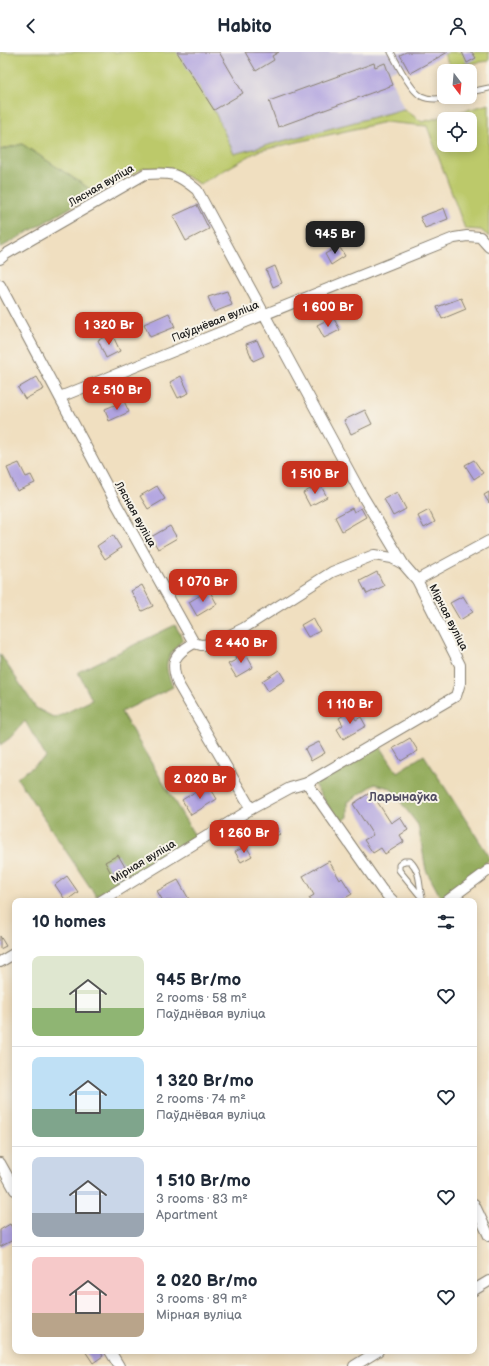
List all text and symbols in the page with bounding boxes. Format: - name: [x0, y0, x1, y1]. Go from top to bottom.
- icon: back: [20, 15, 42, 37]
- icon: person: [447, 15, 469, 37]
- text: Habito: [217, 16, 272, 37]
- north arrow: [437, 64, 477, 104]
- map controls: [437, 64, 477, 152]
- button: locate: [437, 112, 477, 152]
- street label: Лясная вуліца: [65, 161, 137, 210]
- pin: 945 Br: [302, 221, 368, 255]
- text: 945 Br: [315, 226, 355, 242]
- pin: 1 600 Br: [287, 294, 369, 328]
- street label: Паўднёвая вуліца: [170, 298, 261, 345]
- text: 1 600 Br: [303, 299, 353, 315]
- pin: 1 320 Br: [68, 312, 150, 346]
- text: 1 320 Br: [84, 317, 134, 333]
- pin: 2 510 Br: [76, 377, 158, 411]
- text: 2 510 Br: [92, 382, 142, 398]
- pin: 1 510 Br: [274, 461, 356, 495]
- text: 1 510 Br: [291, 466, 339, 482]
- street label: Лясная вуліца: [112, 478, 159, 550]
- pin: 1 070 Br: [162, 569, 244, 603]
- text: 1 070 Br: [178, 574, 228, 590]
- street label: Мірная вуліца: [426, 582, 471, 653]
- pin: 2 440 Br: [200, 630, 282, 664]
- text: 2 440 Br: [215, 635, 267, 651]
- pin: 1 110 Br: [309, 691, 391, 725]
- text: 1 110 Br: [327, 696, 373, 712]
- pin: 2 020 Br: [159, 766, 241, 800]
- text: 2 020 Br: [174, 771, 226, 787]
- district label: Ларынаўка: [368, 789, 438, 805]
- pin: 1 260 Br: [203, 820, 285, 854]
- text: 1 260 Br: [219, 825, 269, 841]
- street label: Мірная вуліца: [109, 837, 178, 886]
- icon: filters: [435, 911, 457, 933]
- text: 10 homes: [32, 912, 106, 932]
- text: 945 Br/mo: [156, 970, 241, 990]
- icon: home: [64, 972, 112, 1020]
- icon: heart: [435, 985, 457, 1007]
- text: 2 rooms · 58 m²: [156, 990, 247, 1006]
- text: Паўднёвая вуліца: [156, 1006, 266, 1022]
- text: 1 320 Br/mo: [156, 1071, 254, 1091]
- icon: home: [64, 1073, 112, 1121]
- icon: heart: [435, 1086, 457, 1108]
- text: 2 rooms · 74 m²: [156, 1091, 246, 1107]
- text: Паўднёвая вуліца: [156, 1107, 266, 1123]
- text: 1 510 Br/mo: [156, 1171, 251, 1191]
- icon: home: [64, 1173, 112, 1221]
- icon: heart: [435, 1186, 457, 1208]
- text: 3 rooms · 83 m²: [156, 1191, 248, 1207]
- text: Apartment: [156, 1207, 217, 1223]
- text: 2 020 Br/mo: [156, 1271, 257, 1291]
- icon: home: [64, 1273, 112, 1321]
- icon: heart: [435, 1286, 457, 1308]
- text: 3 rooms · 89 m²: [156, 1291, 247, 1307]
- text: Мірная вуліца: [156, 1307, 242, 1323]

